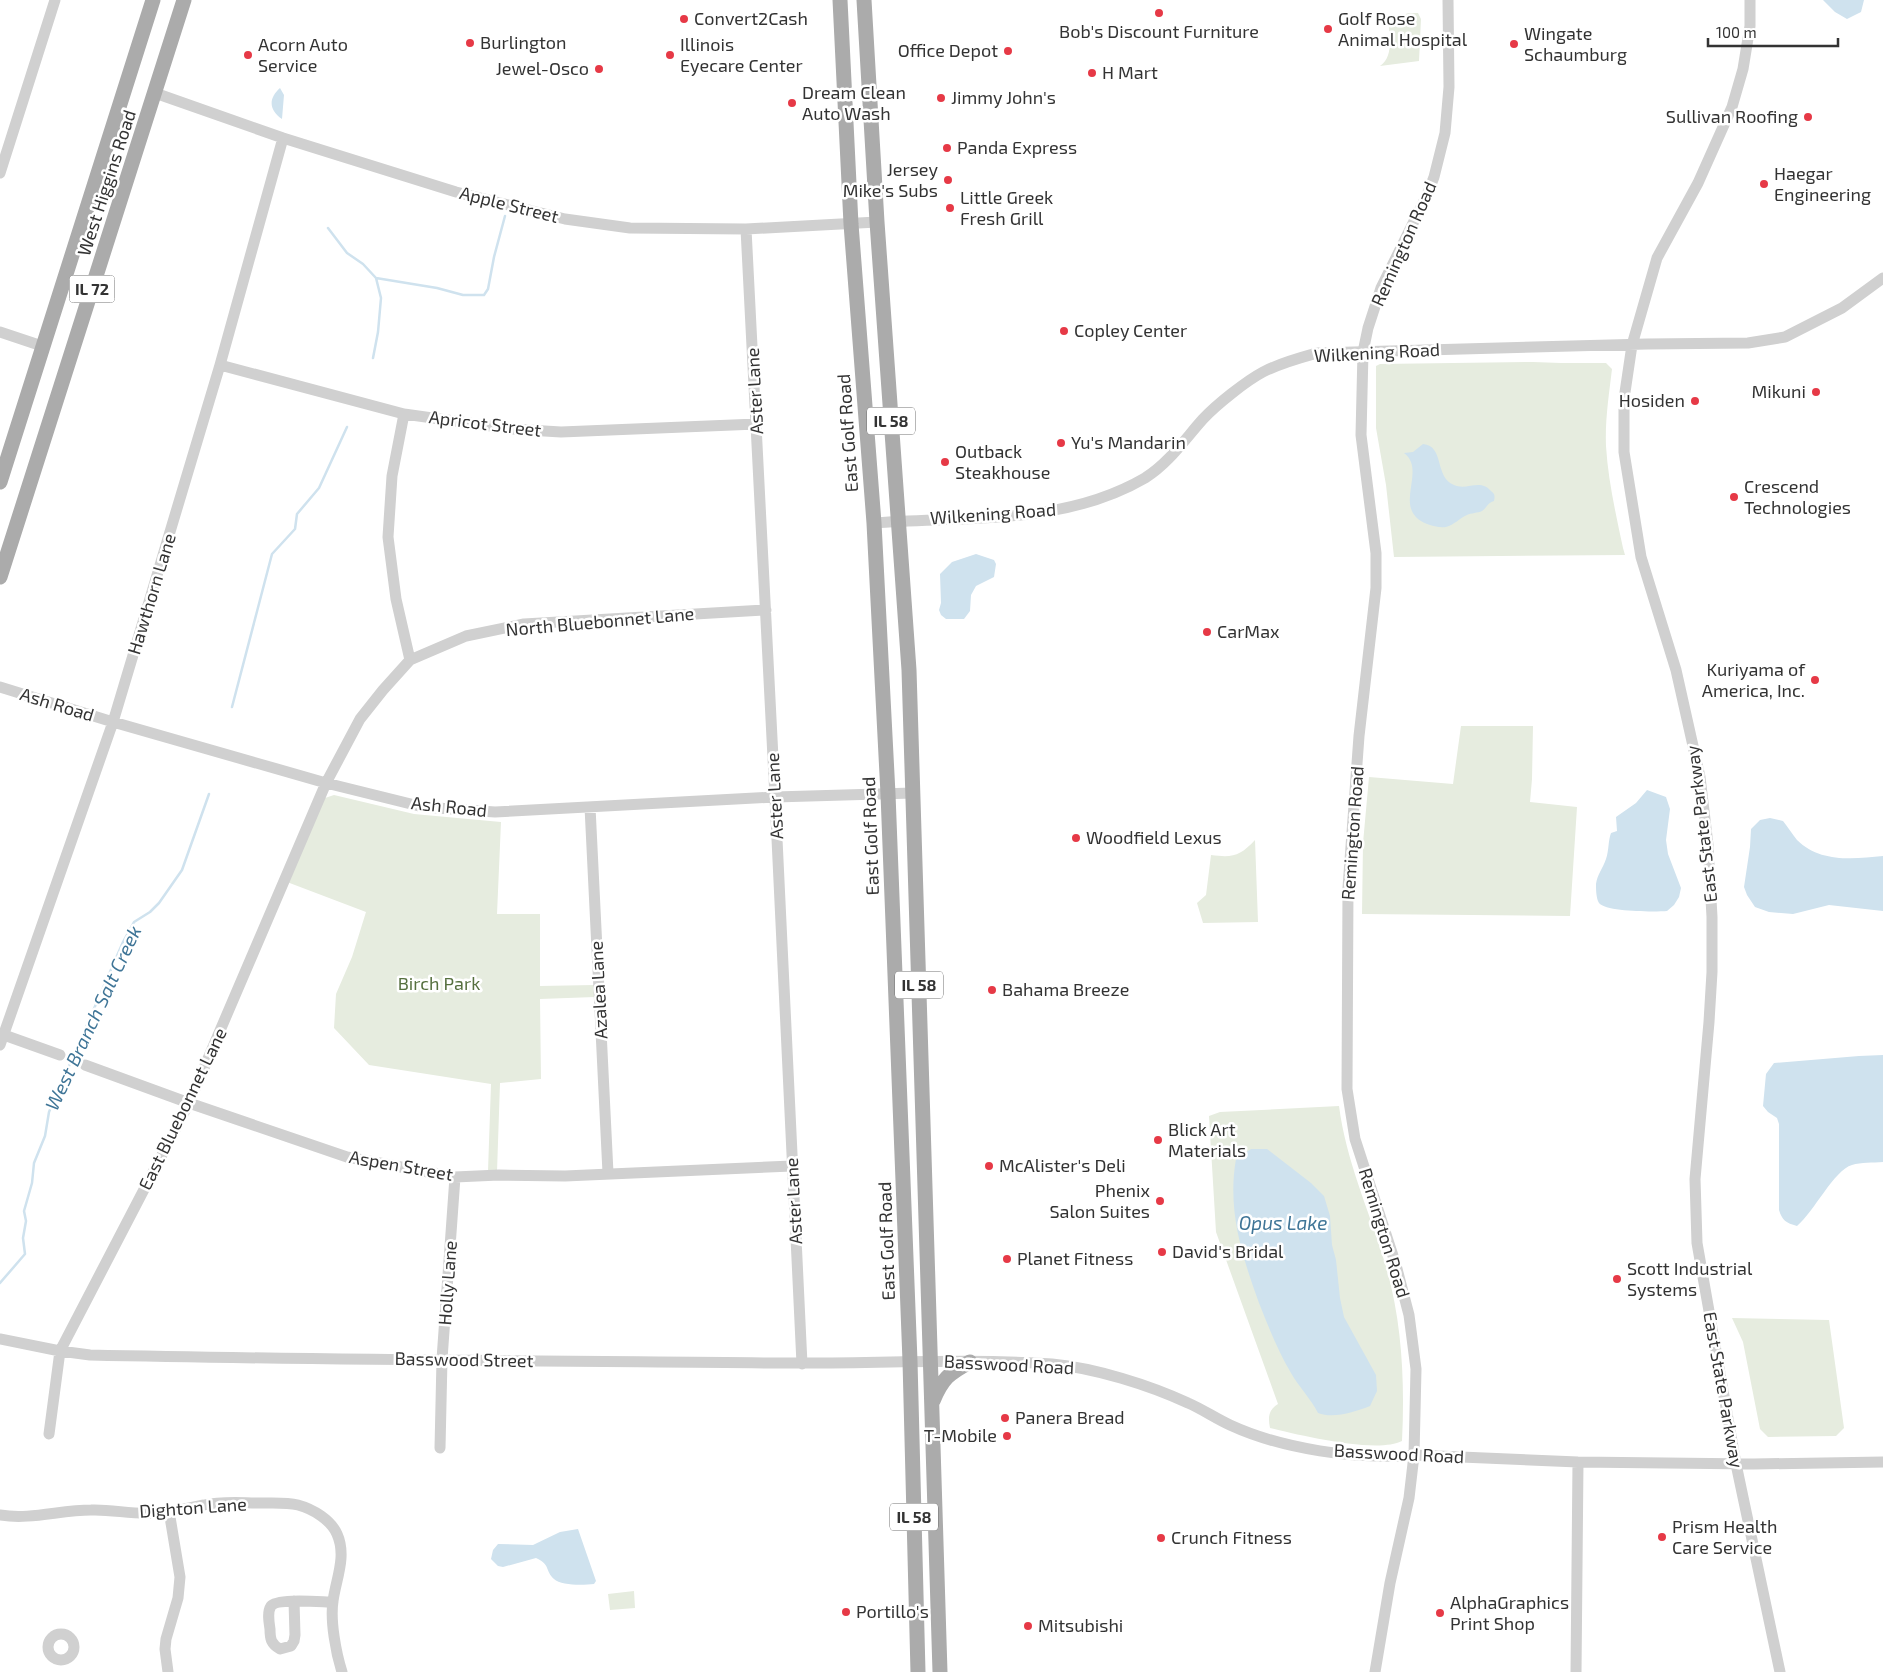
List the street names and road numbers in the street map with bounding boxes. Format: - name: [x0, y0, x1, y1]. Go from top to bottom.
- street label: West Higgins Road: [72, 107, 140, 259]
- street label: Remington Road: [1366, 178, 1440, 309]
- street label: Apple Street: [458, 181, 561, 227]
- road number: IL 72: [70, 276, 114, 302]
- street label: Wilkening Road: [1313, 338, 1441, 366]
- street label: Aster Lane: [741, 347, 767, 435]
- street label: East Golf Road: [832, 373, 862, 493]
- street label: Apricot Street: [428, 405, 543, 441]
- road number: IL 58: [867, 408, 915, 434]
- street label: Wilkening Road: [929, 498, 1057, 528]
- street label: Hawthorn Lane: [122, 531, 180, 657]
- street label: North Bluebonnet Lane: [505, 602, 695, 640]
- street label: Ash Road: [18, 682, 97, 726]
- street label: East State Parkway: [1680, 744, 1722, 904]
- street label: Aster Lane: [761, 752, 787, 840]
- street label: Remington Road: [1336, 765, 1368, 901]
- street label: East Golf Road: [857, 776, 883, 896]
- street label: Ash Road: [410, 791, 488, 821]
- street label: Azalea Lane: [584, 940, 612, 1040]
- road number: IL 58: [895, 972, 943, 998]
- street label: East Bluebonnet Lane: [133, 1024, 231, 1193]
- street label: Aspen Street: [348, 1145, 455, 1185]
- street label: Aster Lane: [780, 1157, 806, 1245]
- street label: Remington Road: [1355, 1165, 1415, 1300]
- street label: East Golf Road: [873, 1181, 899, 1301]
- street label: Holly Lane: [433, 1240, 461, 1326]
- street label: East State Parkway: [1699, 1310, 1749, 1470]
- street label: Basswood Street: [394, 1347, 534, 1371]
- street label: Basswood Road: [943, 1350, 1075, 1378]
- street label: Basswood Road: [1333, 1439, 1465, 1467]
- street label: Dighton Lane: [138, 1492, 247, 1522]
- road number: IL 58: [890, 1504, 938, 1530]

